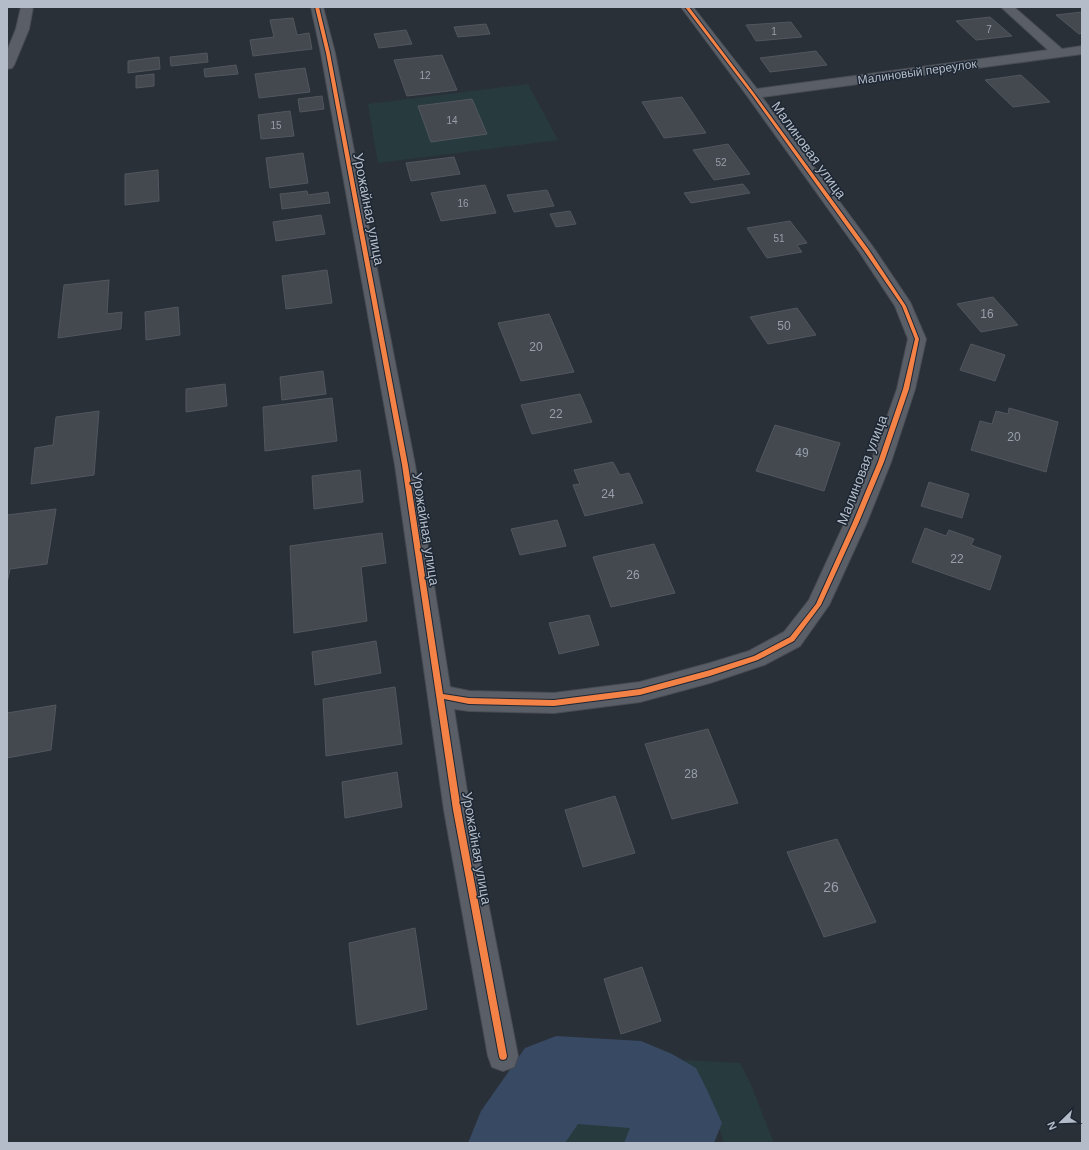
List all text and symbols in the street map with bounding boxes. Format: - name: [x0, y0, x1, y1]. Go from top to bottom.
- house number: 7: [986, 24, 992, 35]
- house number: 1: [771, 26, 777, 37]
- street label: Малиновый переулок: [857, 57, 978, 87]
- house number: 12: [419, 70, 431, 81]
- street label: Малиновая улица: [768, 98, 850, 202]
- house number: 14: [446, 115, 458, 126]
- house number: 15: [270, 120, 282, 131]
- street label: Урожайная улица: [350, 151, 388, 267]
- house number: 52: [715, 157, 727, 168]
- house number: 16: [457, 198, 469, 209]
- house number: 51: [773, 233, 785, 244]
- house number: 16: [980, 307, 994, 321]
- house number: 50: [777, 319, 791, 333]
- house number: 20: [529, 340, 543, 354]
- house number: 22: [549, 407, 563, 421]
- street label: Малиновая улица: [834, 413, 890, 527]
- house number: 20: [1007, 430, 1021, 444]
- house number: 49: [795, 446, 809, 460]
- street label: Урожайная улица: [409, 471, 443, 587]
- house number: 24: [601, 487, 615, 501]
- house number: 22: [950, 552, 964, 566]
- house number: 26: [626, 568, 640, 582]
- house number: 28: [684, 767, 698, 781]
- street label: Урожайная улица: [459, 790, 495, 906]
- house number: 26: [823, 879, 839, 895]
- north arrow: [1041, 1102, 1081, 1142]
- text: N: [1045, 1120, 1059, 1132]

